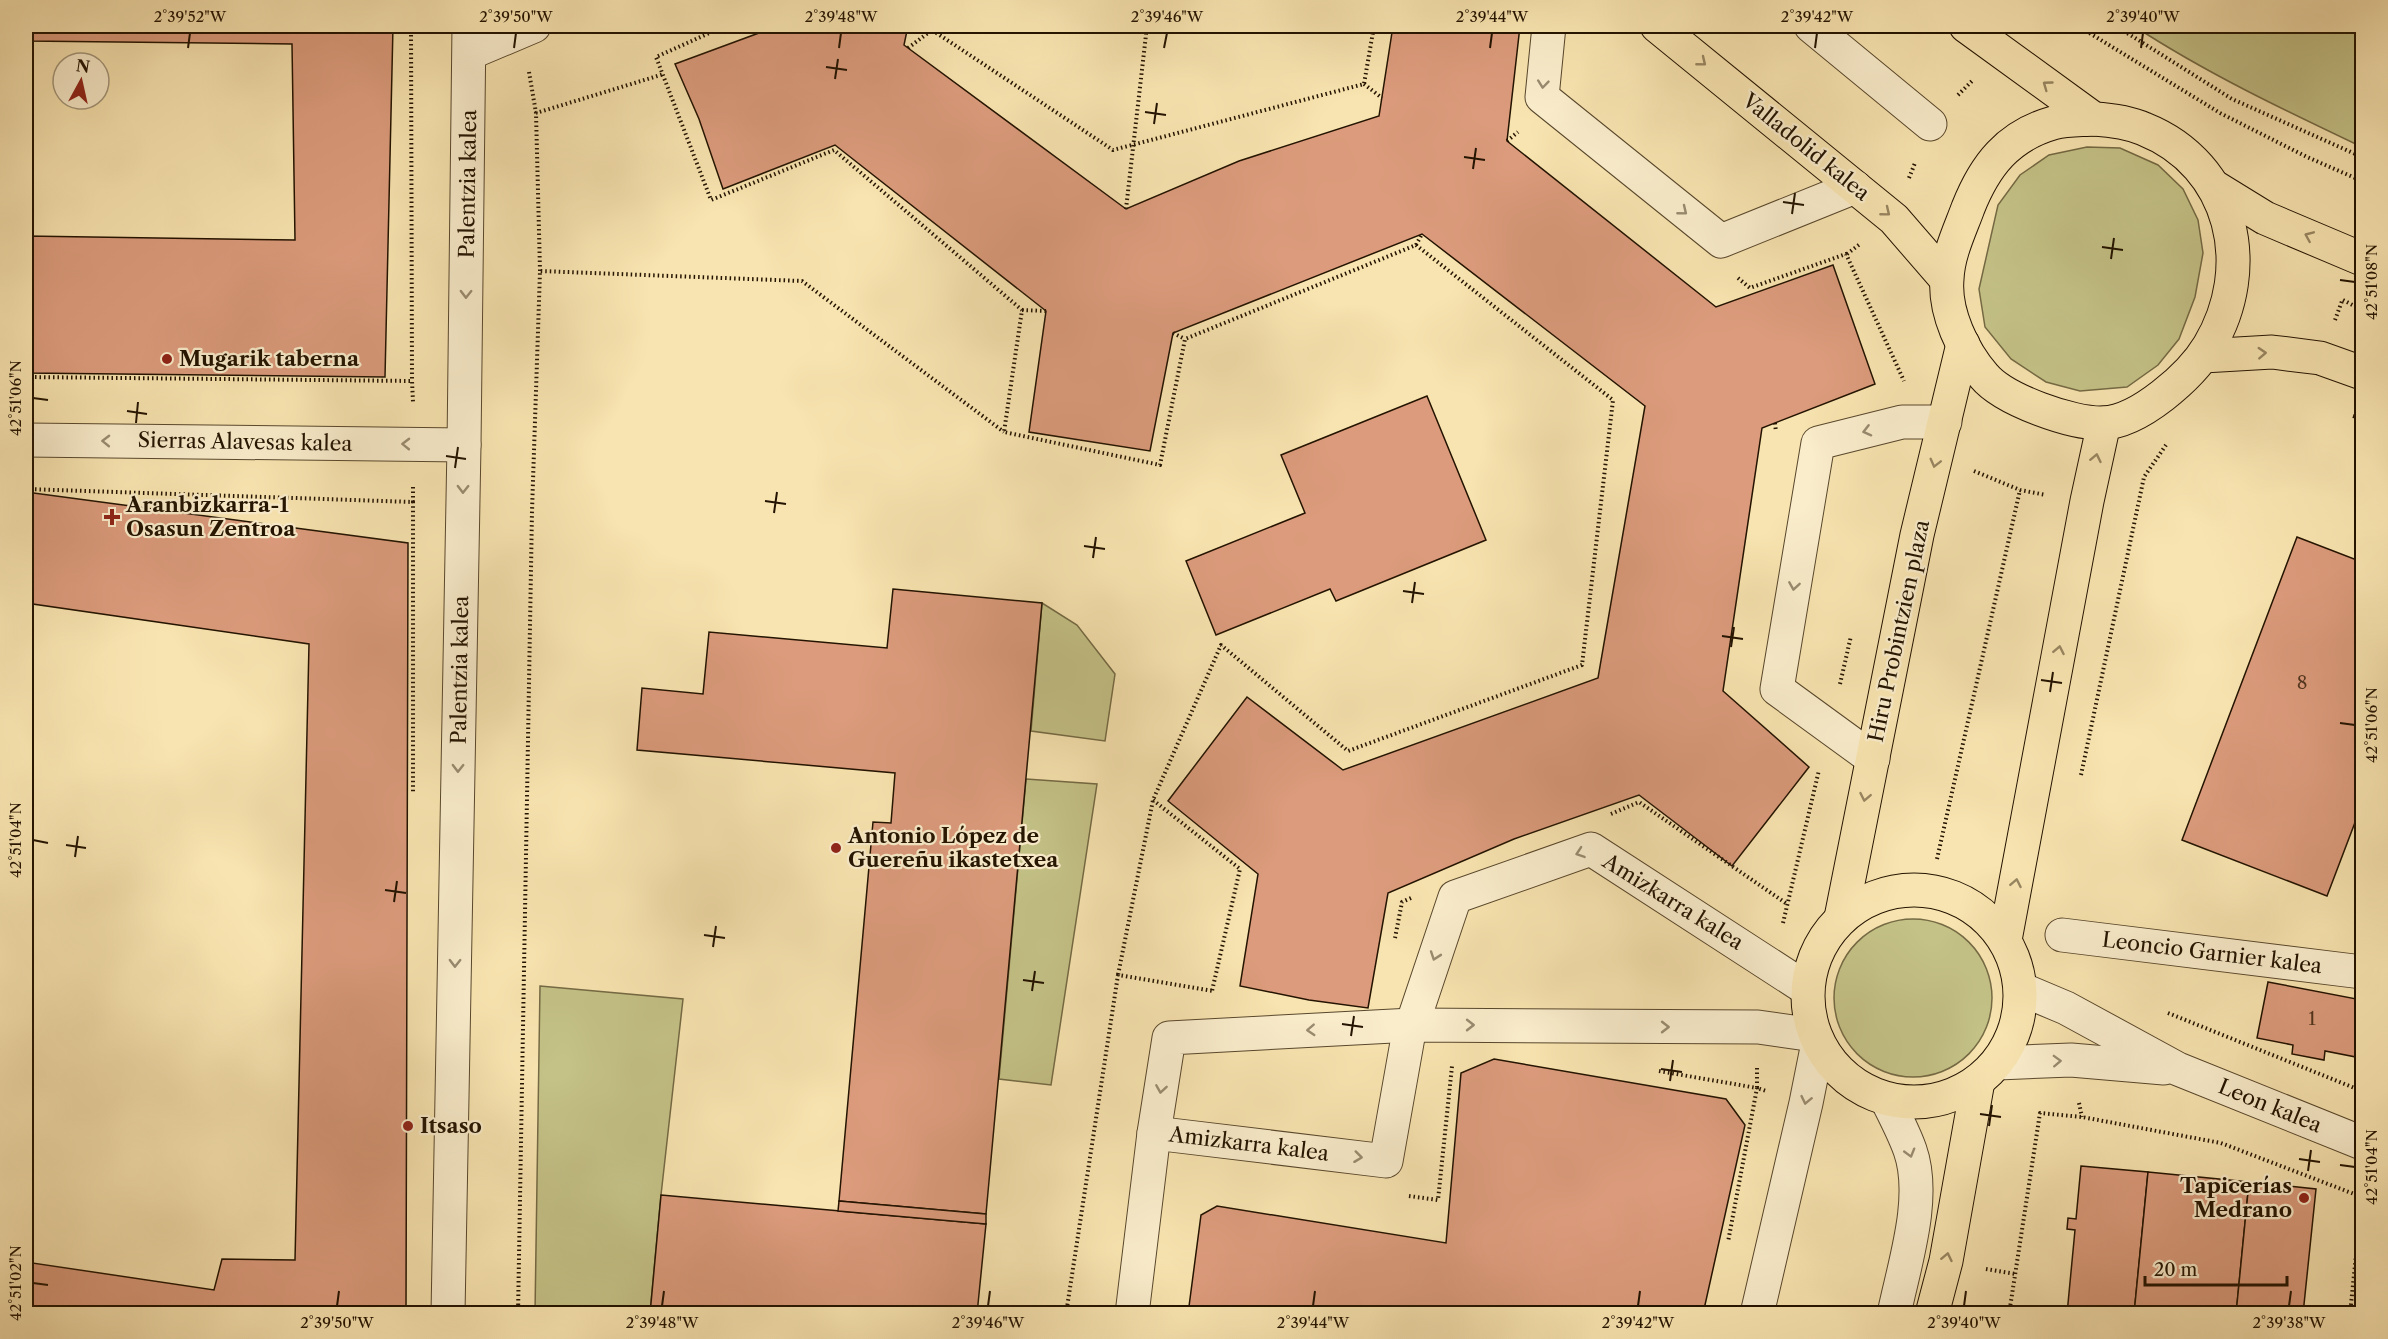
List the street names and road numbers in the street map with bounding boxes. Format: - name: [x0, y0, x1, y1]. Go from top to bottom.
- street label: Valladolid kalea: [1737, 87, 1876, 206]
- street label: Palentzia kalea: [454, 109, 481, 259]
- street label: Sierras Alavesas kalea: [137, 427, 354, 456]
- street label: Hiru Probintzien plaza: [1863, 517, 1934, 744]
- street label: Palentzia kalea: [446, 595, 473, 745]
- street label: Amizkarra kalea: [1598, 848, 1749, 955]
- street label: Leoncio Garnier kalea: [2101, 927, 2324, 979]
- street label: Leon kalea: [2215, 1074, 2326, 1138]
- street label: Amizkarra kalea: [1167, 1121, 1331, 1166]

